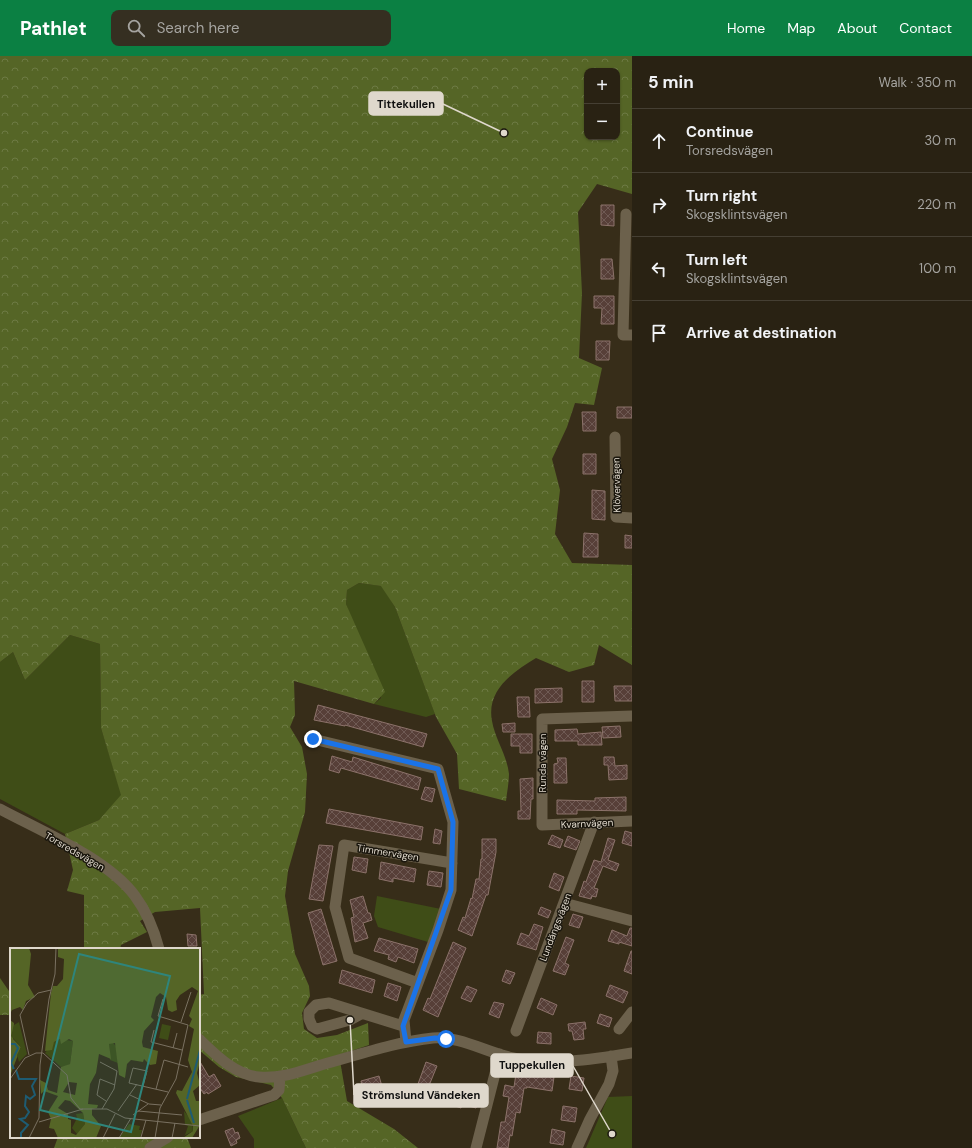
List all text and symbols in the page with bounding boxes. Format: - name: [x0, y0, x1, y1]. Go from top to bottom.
- search box: [111, 10, 391, 46]
- text: Pathlet: [20, 16, 87, 41]
- icon: search: [125, 17, 147, 39]
- text: Search here: [157, 18, 239, 38]
- text: Home: [727, 19, 765, 37]
- text: Map: [787, 19, 815, 37]
- text: About: [837, 19, 877, 37]
- text: Contact: [899, 19, 952, 37]
- map controls: [584, 68, 620, 140]
- button: +: [584, 68, 620, 104]
- text: 5 min: [648, 71, 694, 93]
- text: Walk · 350 m: [878, 74, 956, 91]
- callout: Tittekullen: [369, 92, 443, 115]
- text: Tittekullen: [377, 97, 435, 111]
- button: −: [584, 104, 620, 140]
- text: Continue: [686, 122, 754, 142]
- icon: ahead: [648, 130, 670, 152]
- text: 30 m: [924, 132, 956, 149]
- text: Torsredsvägen: [686, 142, 773, 159]
- text: Turn right: [686, 186, 757, 206]
- icon: right: [648, 194, 670, 216]
- text: 220 m: [917, 196, 956, 213]
- text: Skogsklintsvägen: [686, 206, 788, 223]
- text: Turn left: [686, 250, 747, 270]
- icon: left: [648, 258, 670, 280]
- text: 100 m: [919, 260, 956, 277]
- text: Skogsklintsvägen: [686, 270, 788, 287]
- icon: arrive: [648, 322, 670, 344]
- text: Arrive at destination: [686, 323, 837, 343]
- street label: Klövervägen: [610, 457, 623, 513]
- route end: [304, 730, 322, 748]
- street label: Runda vägen: [536, 733, 549, 793]
- street label: Kvarnvägen: [560, 816, 614, 831]
- street label: Torsredsvägen: [43, 829, 107, 874]
- street label: Timmervägen: [356, 841, 420, 864]
- street label: Lundängsvägen: [537, 891, 574, 963]
- inset map: [10, 948, 200, 1138]
- route start: [437, 1030, 455, 1048]
- callout: Tuppekullen: [491, 1054, 573, 1077]
- text: Tuppekullen: [499, 1058, 565, 1072]
- callout: Strömslund Vändeken: [354, 1084, 488, 1107]
- text: Strömslund Vändeken: [362, 1088, 480, 1102]

